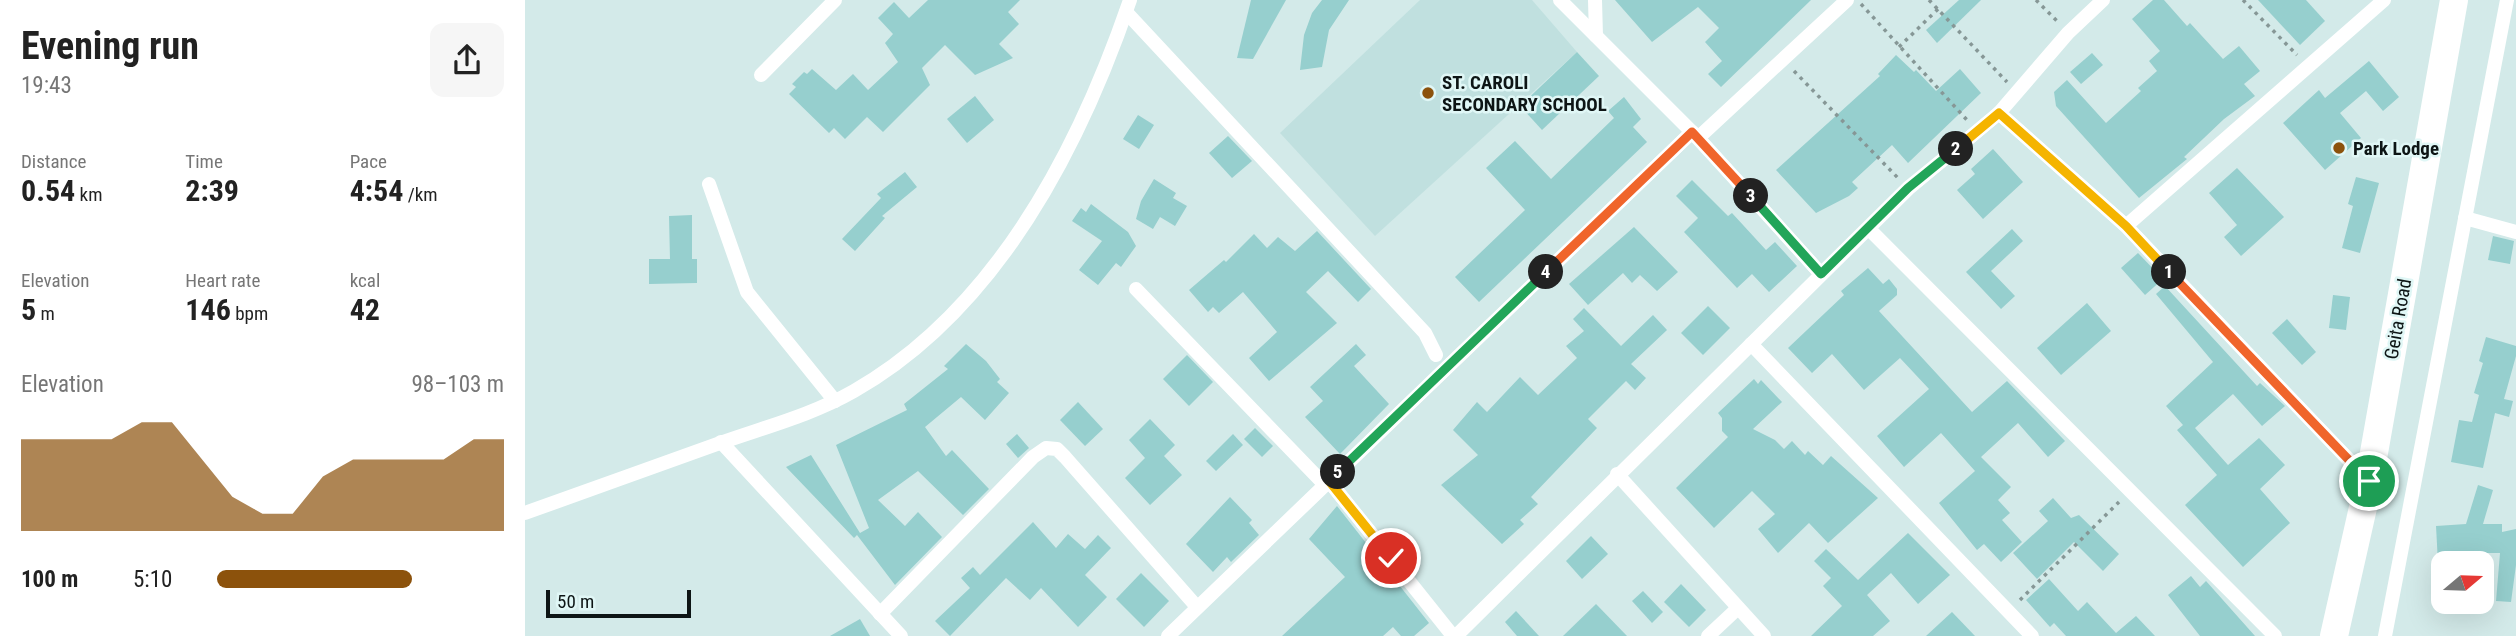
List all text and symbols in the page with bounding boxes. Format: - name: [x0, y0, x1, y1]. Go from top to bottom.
- button: share: [430, 23, 504, 97]
- text: Evening run: [21, 24, 199, 68]
- place label: ST. CAROLI SECONDARY SCHOOL: [1442, 71, 1607, 116]
- text: 19:43: [21, 72, 72, 99]
- marker: ST. CAROLI SECONDARY SCHOOL: [1420, 85, 1436, 101]
- pin: 2: [1939, 132, 1973, 166]
- text: 2: [1951, 137, 1960, 160]
- place label: Park Lodge: [2353, 137, 2439, 160]
- marker: Park Lodge: [2331, 140, 2347, 156]
- text: Distance: [21, 150, 86, 173]
- text: Time: [185, 150, 223, 173]
- text: Pace: [350, 150, 387, 173]
- text: 0.54: [21, 173, 75, 208]
- text: 2:39: [185, 173, 239, 208]
- text: 4:54: [350, 173, 403, 208]
- pin: 3: [1733, 178, 1769, 214]
- text: km: [75, 183, 102, 206]
- text: /km: [403, 183, 438, 206]
- text: 3: [1746, 184, 1755, 207]
- pin: 4: [1529, 254, 1563, 290]
- pin: 1: [2151, 254, 2187, 290]
- text: 4: [1541, 260, 1550, 283]
- text: 1: [2164, 260, 2173, 283]
- text: Elevation: [21, 269, 89, 292]
- text: Heart rate: [185, 269, 260, 292]
- text: kcal: [350, 269, 380, 292]
- street label: Geita Road: [2380, 277, 2416, 361]
- text: 5: [21, 292, 36, 327]
- text: 146: [185, 292, 231, 327]
- text: 42: [350, 292, 380, 327]
- text: m: [36, 302, 55, 325]
- text: bpm: [231, 302, 268, 325]
- text: Elevation: [21, 371, 104, 398]
- text: 98–103 m: [411, 371, 504, 398]
- pin: [2339, 451, 2399, 511]
- pin: 5: [1321, 454, 1355, 490]
- text: 5: [1333, 460, 1342, 483]
- icon: arrive: [2350, 462, 2388, 500]
- pin: [1361, 528, 1421, 588]
- icon: check: [1372, 539, 1410, 577]
- north arrow: [2431, 551, 2494, 614]
- map controls: [2431, 551, 2494, 614]
- text: 100 m: [21, 566, 78, 593]
- text: 5:10: [133, 566, 172, 593]
- scale bar: [546, 587, 691, 619]
- text: 50 m: [557, 590, 594, 613]

